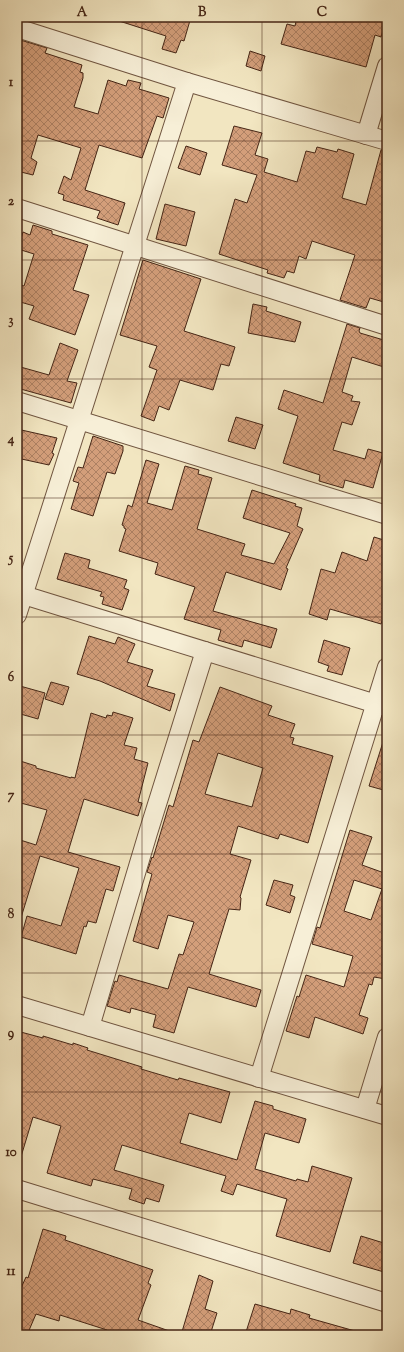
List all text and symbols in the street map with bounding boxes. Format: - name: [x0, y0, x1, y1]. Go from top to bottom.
- text: A: [77, 4, 88, 22]
- text: B: [198, 4, 207, 22]
- text: C: [317, 4, 327, 22]
- text: 1: [9, 74, 14, 92]
- text: 2: [8, 193, 15, 211]
- text: 3: [8, 312, 14, 330]
- text: 4: [7, 431, 15, 449]
- text: 5: [8, 550, 14, 568]
- text: 6: [8, 669, 15, 687]
- text: 7: [8, 787, 15, 805]
- text: 8: [8, 906, 15, 924]
- text: 9: [8, 1025, 15, 1043]
- text: 10: [5, 1144, 17, 1162]
- text: 11: [7, 1263, 16, 1281]

